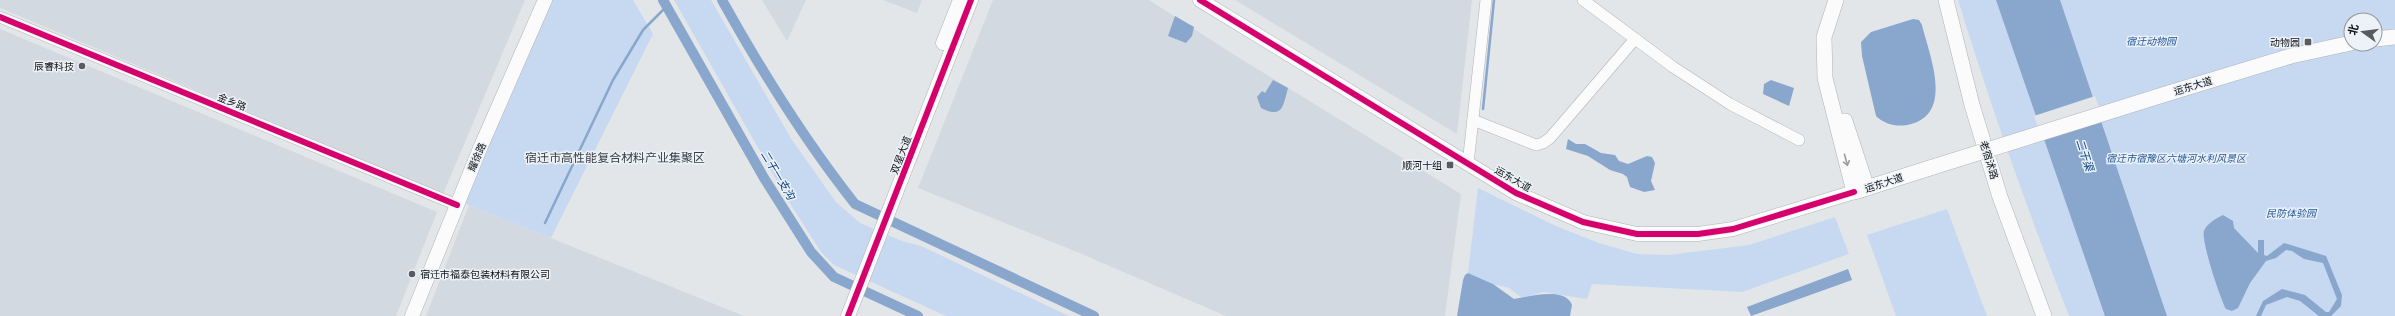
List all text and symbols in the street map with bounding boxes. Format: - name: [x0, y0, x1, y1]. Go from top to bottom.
- north arrow: [2343, 12, 2383, 52]
- text: 北: [2345, 23, 2361, 37]
- park label: 宿迁动物园: [2126, 35, 2178, 48]
- place label: 动物园: [2270, 36, 2300, 49]
- marker: 动物园: [2303, 37, 2313, 47]
- place label: 辰睿科技: [34, 60, 74, 73]
- marker: 辰睿科技: [77, 61, 87, 71]
- street label: 运东大道: [2172, 74, 2214, 98]
- street label: 金乡路: [216, 90, 248, 114]
- street label: 双星大道: [888, 134, 914, 176]
- water label: 二干渠: [2073, 137, 2097, 175]
- street label: 老宿沭路: [1977, 139, 2001, 181]
- street label: 耀徐路: [465, 141, 489, 173]
- water label: 二干一支沟: [758, 148, 799, 203]
- district label: 宿迁市高性能复合材料产业集聚区: [525, 150, 705, 165]
- park label: 宿迁市宿豫区六塘河水利风景区: [2106, 152, 2248, 165]
- one-way arrow: [1843, 154, 1850, 167]
- place label: 顺河十组: [1402, 159, 1442, 172]
- marker: 顺河十组: [1445, 160, 1455, 170]
- street label: 运东大道: [1492, 163, 1534, 195]
- street label: 运东大道: [1863, 171, 1905, 195]
- park label: 民防体验园: [2266, 207, 2318, 220]
- place label: 宿迁市福泰包装材料有限公司: [420, 268, 550, 281]
- marker: 宿迁市福泰包装材料有限公司: [407, 269, 417, 279]

